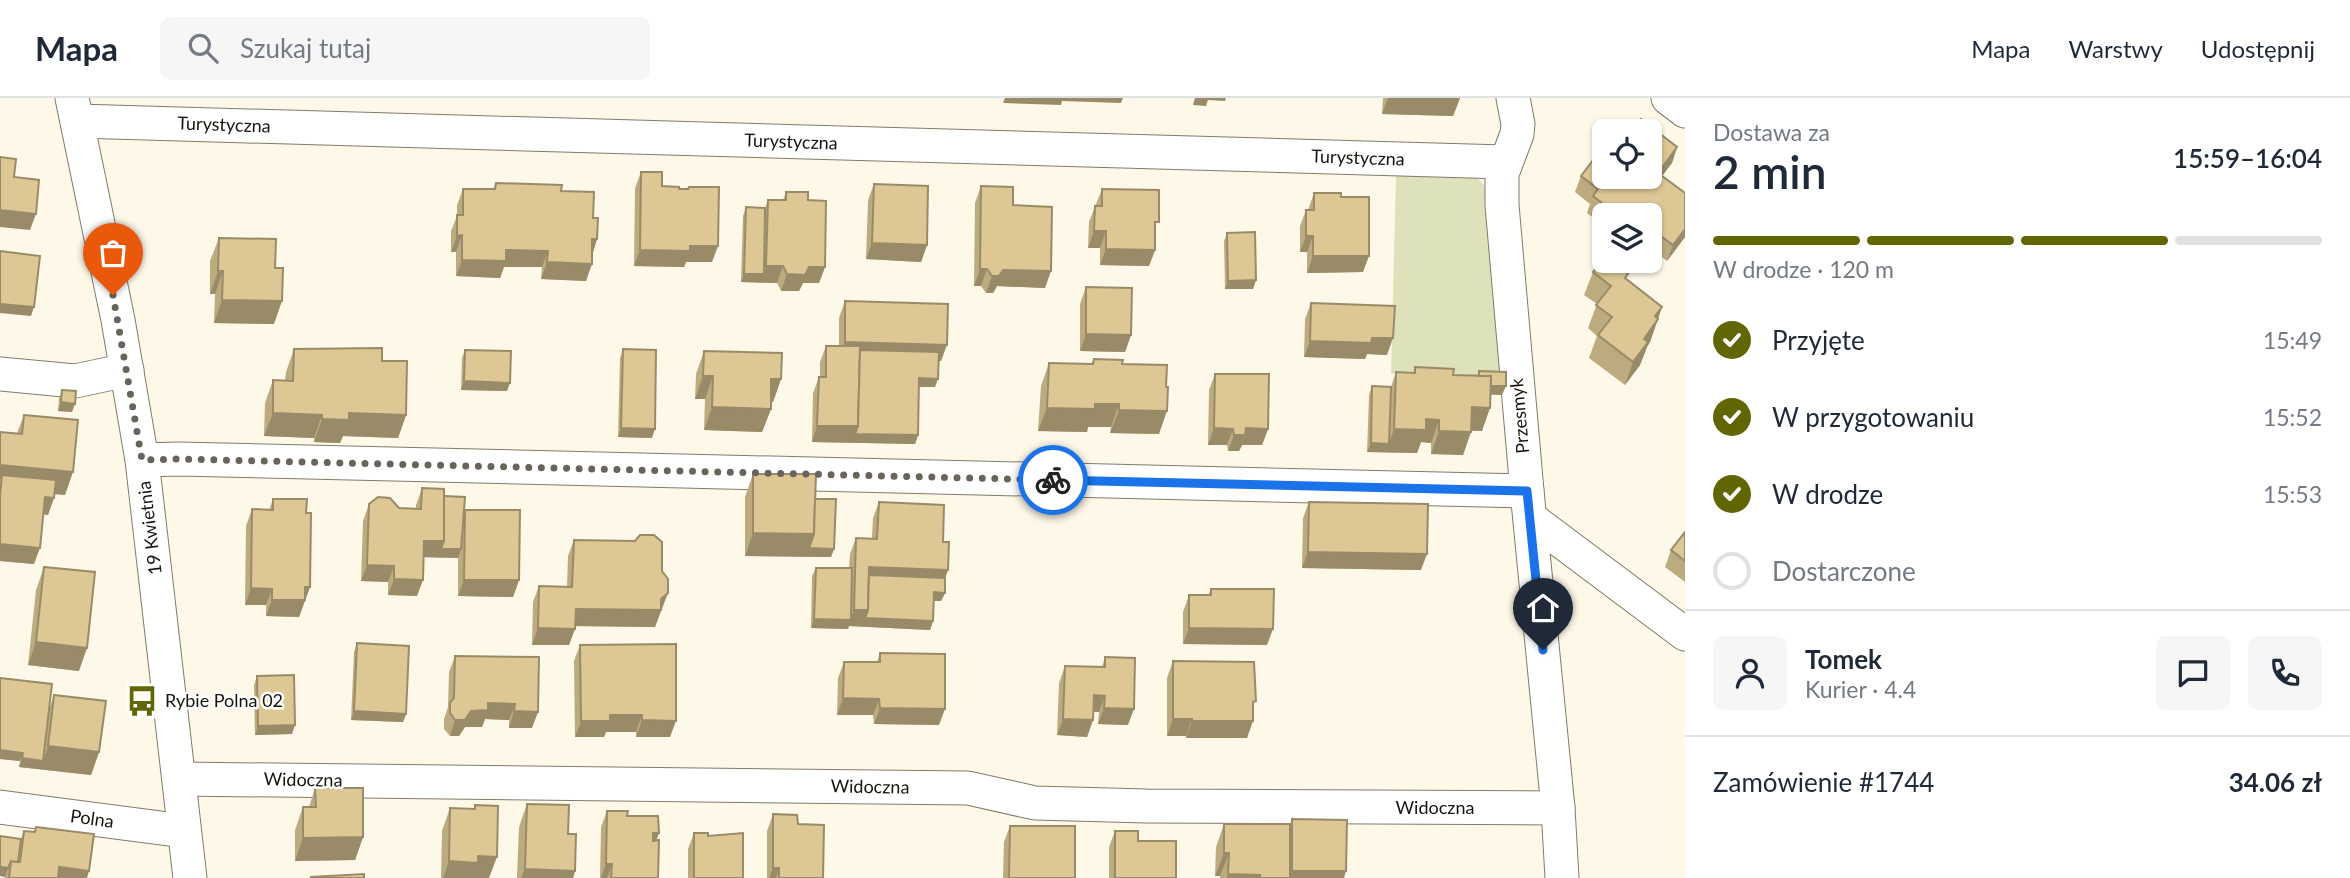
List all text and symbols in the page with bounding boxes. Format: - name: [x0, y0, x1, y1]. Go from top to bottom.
- search box: [160, 17, 650, 80]
- text: Mapa: [35, 28, 118, 68]
- icon: search: [184, 29, 222, 67]
- text: Szukaj tutaj: [240, 32, 371, 64]
- text: Mapa: [1971, 34, 2030, 63]
- text: Warstwy: [2068, 34, 2163, 63]
- text: Udostępnij: [2201, 34, 2315, 63]
- street label: Turystyczna: [177, 111, 271, 137]
- text: Dostawa za: [1713, 118, 1830, 146]
- map controls: [1592, 119, 1662, 273]
- button: locate: [1592, 119, 1662, 189]
- street label: Turystyczna: [744, 128, 838, 154]
- text: 15:59–16:04: [2173, 142, 2322, 174]
- street label: Turystyczna: [1311, 144, 1405, 170]
- text: 2 min: [1713, 144, 1827, 199]
- button: layers: [1592, 203, 1662, 273]
- pin: [83, 223, 143, 295]
- icon: bag: [94, 234, 132, 272]
- text: W drodze · 120 m: [1713, 255, 1894, 283]
- icon: check: [1713, 321, 1751, 359]
- text: Przyjęte: [1772, 324, 1865, 356]
- text: 15:49: [2263, 326, 2322, 354]
- street label: Przesmyk: [1505, 377, 1533, 455]
- icon: check: [1713, 398, 1751, 436]
- text: W przygotowaniu: [1772, 401, 1974, 433]
- text: 15:52: [2263, 403, 2322, 431]
- courier: [1018, 445, 1088, 515]
- icon: bike: [1034, 461, 1072, 499]
- icon: check: [1713, 475, 1751, 513]
- text: W drodze: [1772, 478, 1883, 510]
- street label: 19 Kwietnia: [132, 480, 166, 576]
- text: 15:53: [2263, 480, 2322, 508]
- text: Dostarczone: [1772, 555, 1916, 587]
- pin: [1513, 578, 1573, 650]
- icon: home: [1524, 589, 1562, 627]
- button: person: [1713, 636, 1787, 710]
- button: chat: [2156, 636, 2230, 710]
- button: phone: [2248, 636, 2322, 710]
- text: Tomek: [1805, 643, 1882, 675]
- text: Kurier · 4.4: [1805, 675, 1916, 703]
- bus stop icon: Rybie Polna 02: [125, 684, 159, 718]
- place label: Rybie Polna 02: [165, 689, 283, 711]
- text: Zamówienie #1744: [1713, 766, 1934, 798]
- text: 34.06 zł: [2229, 766, 2322, 798]
- street label: Widoczna: [263, 767, 343, 791]
- street label: Widoczna: [830, 774, 910, 798]
- street label: Widoczna: [1396, 796, 1474, 818]
- street label: Polna: [69, 804, 115, 832]

